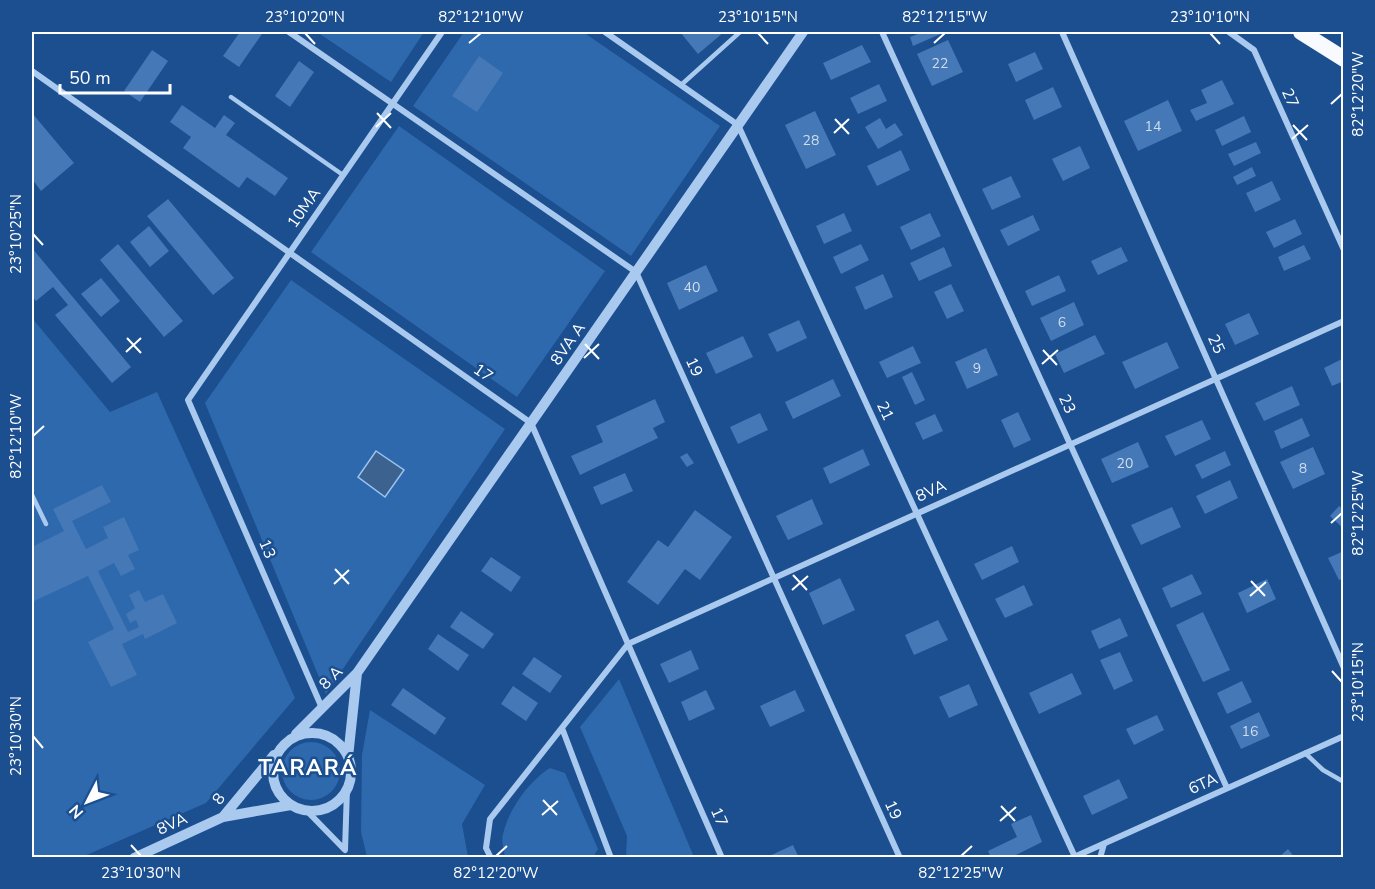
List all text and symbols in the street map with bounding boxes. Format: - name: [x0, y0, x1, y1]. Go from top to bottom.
- text: 23°10'20"N: [265, 7, 345, 27]
- text: 82°12'10"W: [438, 7, 524, 27]
- text: 23°10'15"N: [718, 7, 798, 27]
- text: 82°12'15"W: [902, 7, 988, 27]
- text: 23°10'10"N: [1170, 7, 1250, 27]
- text: 82°12'20"W: [1348, 51, 1368, 137]
- house number: 22: [932, 54, 948, 73]
- scale bar: [60, 57, 170, 95]
- text: 50 m: [69, 66, 111, 90]
- street label: 27: [1276, 85, 1304, 111]
- house number: 14: [1145, 117, 1161, 136]
- house number: 28: [803, 131, 819, 150]
- street label: 10MA: [282, 183, 326, 233]
- text: 23°10'25"N: [6, 194, 26, 274]
- house number: 40: [684, 278, 700, 297]
- house number: 6: [1058, 313, 1066, 332]
- street label: 8VA A: [545, 318, 591, 370]
- street label: 25: [1202, 331, 1230, 357]
- street label: 19: [680, 354, 708, 380]
- street label: 17: [469, 358, 497, 388]
- house number: 9: [973, 359, 981, 378]
- street label: 23: [1053, 391, 1081, 417]
- text: 82°12'10"W: [6, 393, 26, 479]
- street label: 21: [871, 398, 899, 424]
- house number: 20: [1117, 454, 1133, 473]
- house number: 8: [1299, 459, 1307, 478]
- text: 82°12'25"W: [1348, 470, 1368, 556]
- street label: 8VA: [912, 474, 950, 507]
- street label: 13: [253, 536, 281, 562]
- text: 23°10'15"N: [1348, 642, 1368, 722]
- street label: 8 A: [314, 661, 348, 695]
- text: 23°10'30"N: [6, 696, 26, 776]
- house number: 16: [1242, 722, 1258, 741]
- district label: TARARÁ: [258, 753, 358, 783]
- street label: 6TA: [1185, 768, 1221, 800]
- north arrow: [57, 772, 117, 832]
- street label: 8: [207, 789, 231, 809]
- street label: 19: [879, 797, 907, 823]
- text: N: [64, 800, 89, 823]
- street label: 17: [705, 804, 733, 830]
- street label: 8VA: [153, 807, 191, 840]
- text: 23°10'30"N: [101, 863, 181, 883]
- text: 82°12'20"W: [453, 863, 539, 883]
- text: 82°12'25"W: [918, 863, 1004, 883]

